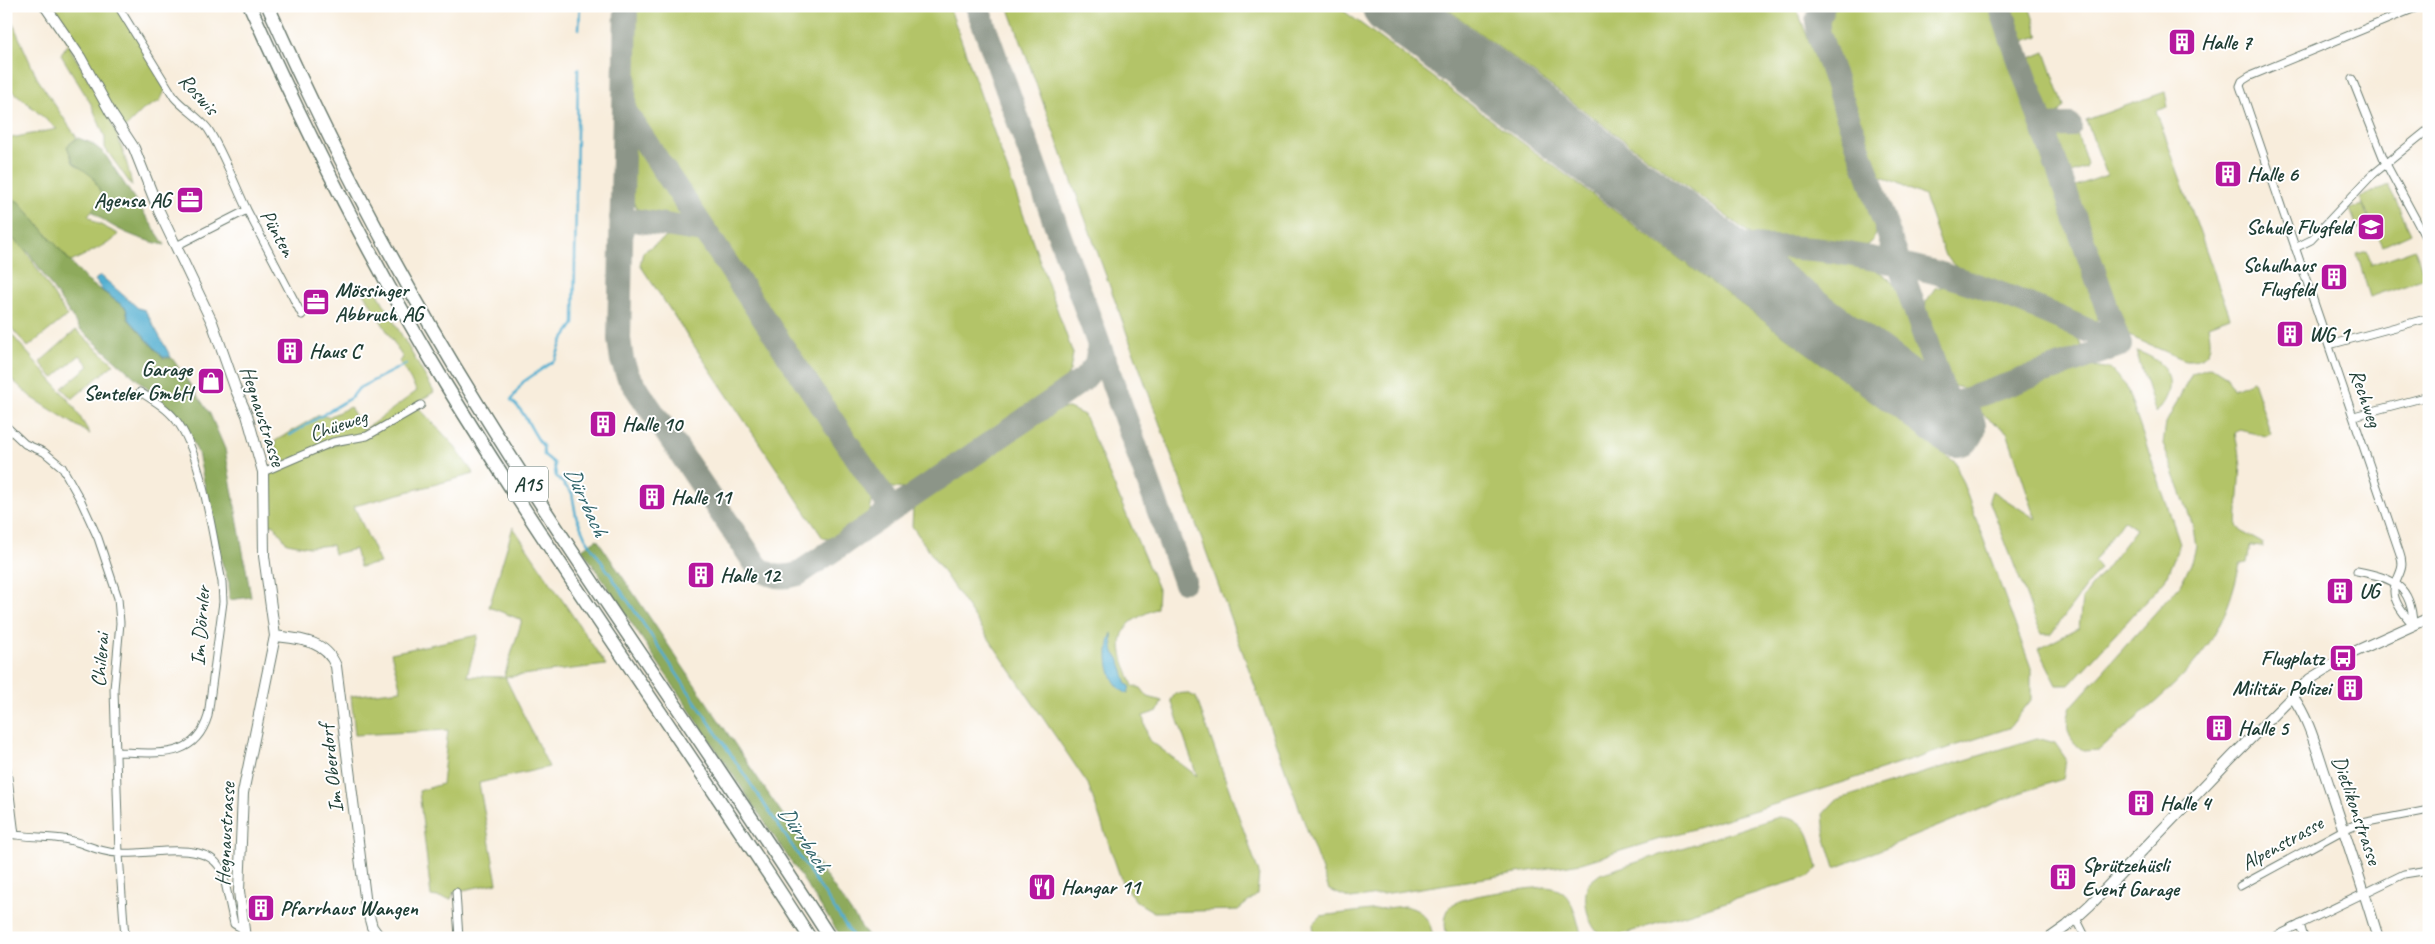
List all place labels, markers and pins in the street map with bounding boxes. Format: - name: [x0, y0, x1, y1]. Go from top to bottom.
- building icon: Halle 7: [2167, 27, 2197, 57]
- place label: Halle 7: [2201, 29, 2254, 55]
- building icon: Halle 6: [2213, 159, 2243, 189]
- place label: Halle 6: [2247, 161, 2300, 187]
- office icon: Agensa AG: [175, 185, 205, 215]
- place label: Agensa AG: [94, 187, 174, 213]
- school or university icon: Schule Flugfeld: [2356, 212, 2386, 242]
- place label: Schule Flugfeld: [2246, 214, 2356, 240]
- place label: Schulhaus Flugfeld: [2242, 252, 2319, 302]
- building icon: Schulhaus Flugfeld: [2319, 262, 2349, 292]
- place label: Mössinger Abbruch AG: [335, 277, 426, 327]
- office icon: Mössinger Abbruch AG: [301, 287, 331, 317]
- building icon: WG 1: [2275, 319, 2305, 349]
- place label: WG 1: [2309, 321, 2352, 347]
- building icon: Haus C: [275, 336, 305, 366]
- place label: Haus C: [309, 338, 365, 364]
- place label: Garage Senteler GmbH: [83, 356, 196, 406]
- shop icon: Garage Senteler GmbH: [196, 366, 226, 396]
- building icon: Halle 10: [588, 409, 618, 439]
- place label: Halle 10: [622, 411, 684, 437]
- building icon: Halle 11: [637, 482, 667, 512]
- place label: Halle 11: [671, 484, 733, 510]
- building icon: Halle 12: [686, 560, 716, 590]
- place label: Halle 12: [720, 562, 782, 588]
- building icon: UG: [2325, 576, 2355, 606]
- place label: UG: [2359, 578, 2382, 604]
- bus stop icon: Flugplatz: [2328, 643, 2358, 673]
- place label: Flugplatz: [2261, 645, 2325, 671]
- building icon: Militär Polizei: [2335, 673, 2365, 703]
- place label: Militär Polizei: [2232, 675, 2334, 701]
- building icon: Halle 5: [2204, 713, 2234, 743]
- place label: Halle 5: [2238, 715, 2290, 741]
- building icon: Halle 4: [2126, 788, 2156, 818]
- place label: Halle 4: [2160, 790, 2213, 816]
- place label: Sprützehüsli Event Garage: [2082, 852, 2181, 902]
- building icon: Sprützehüsli Event Garage: [2048, 862, 2078, 892]
- restaurant icon: Hangar 11: [1027, 872, 1057, 902]
- place label: Hangar 11: [1061, 874, 1142, 900]
- building icon: Pfarrhaus Wangen: [246, 893, 276, 923]
- place label: Pfarrhaus Wangen: [280, 895, 418, 921]

